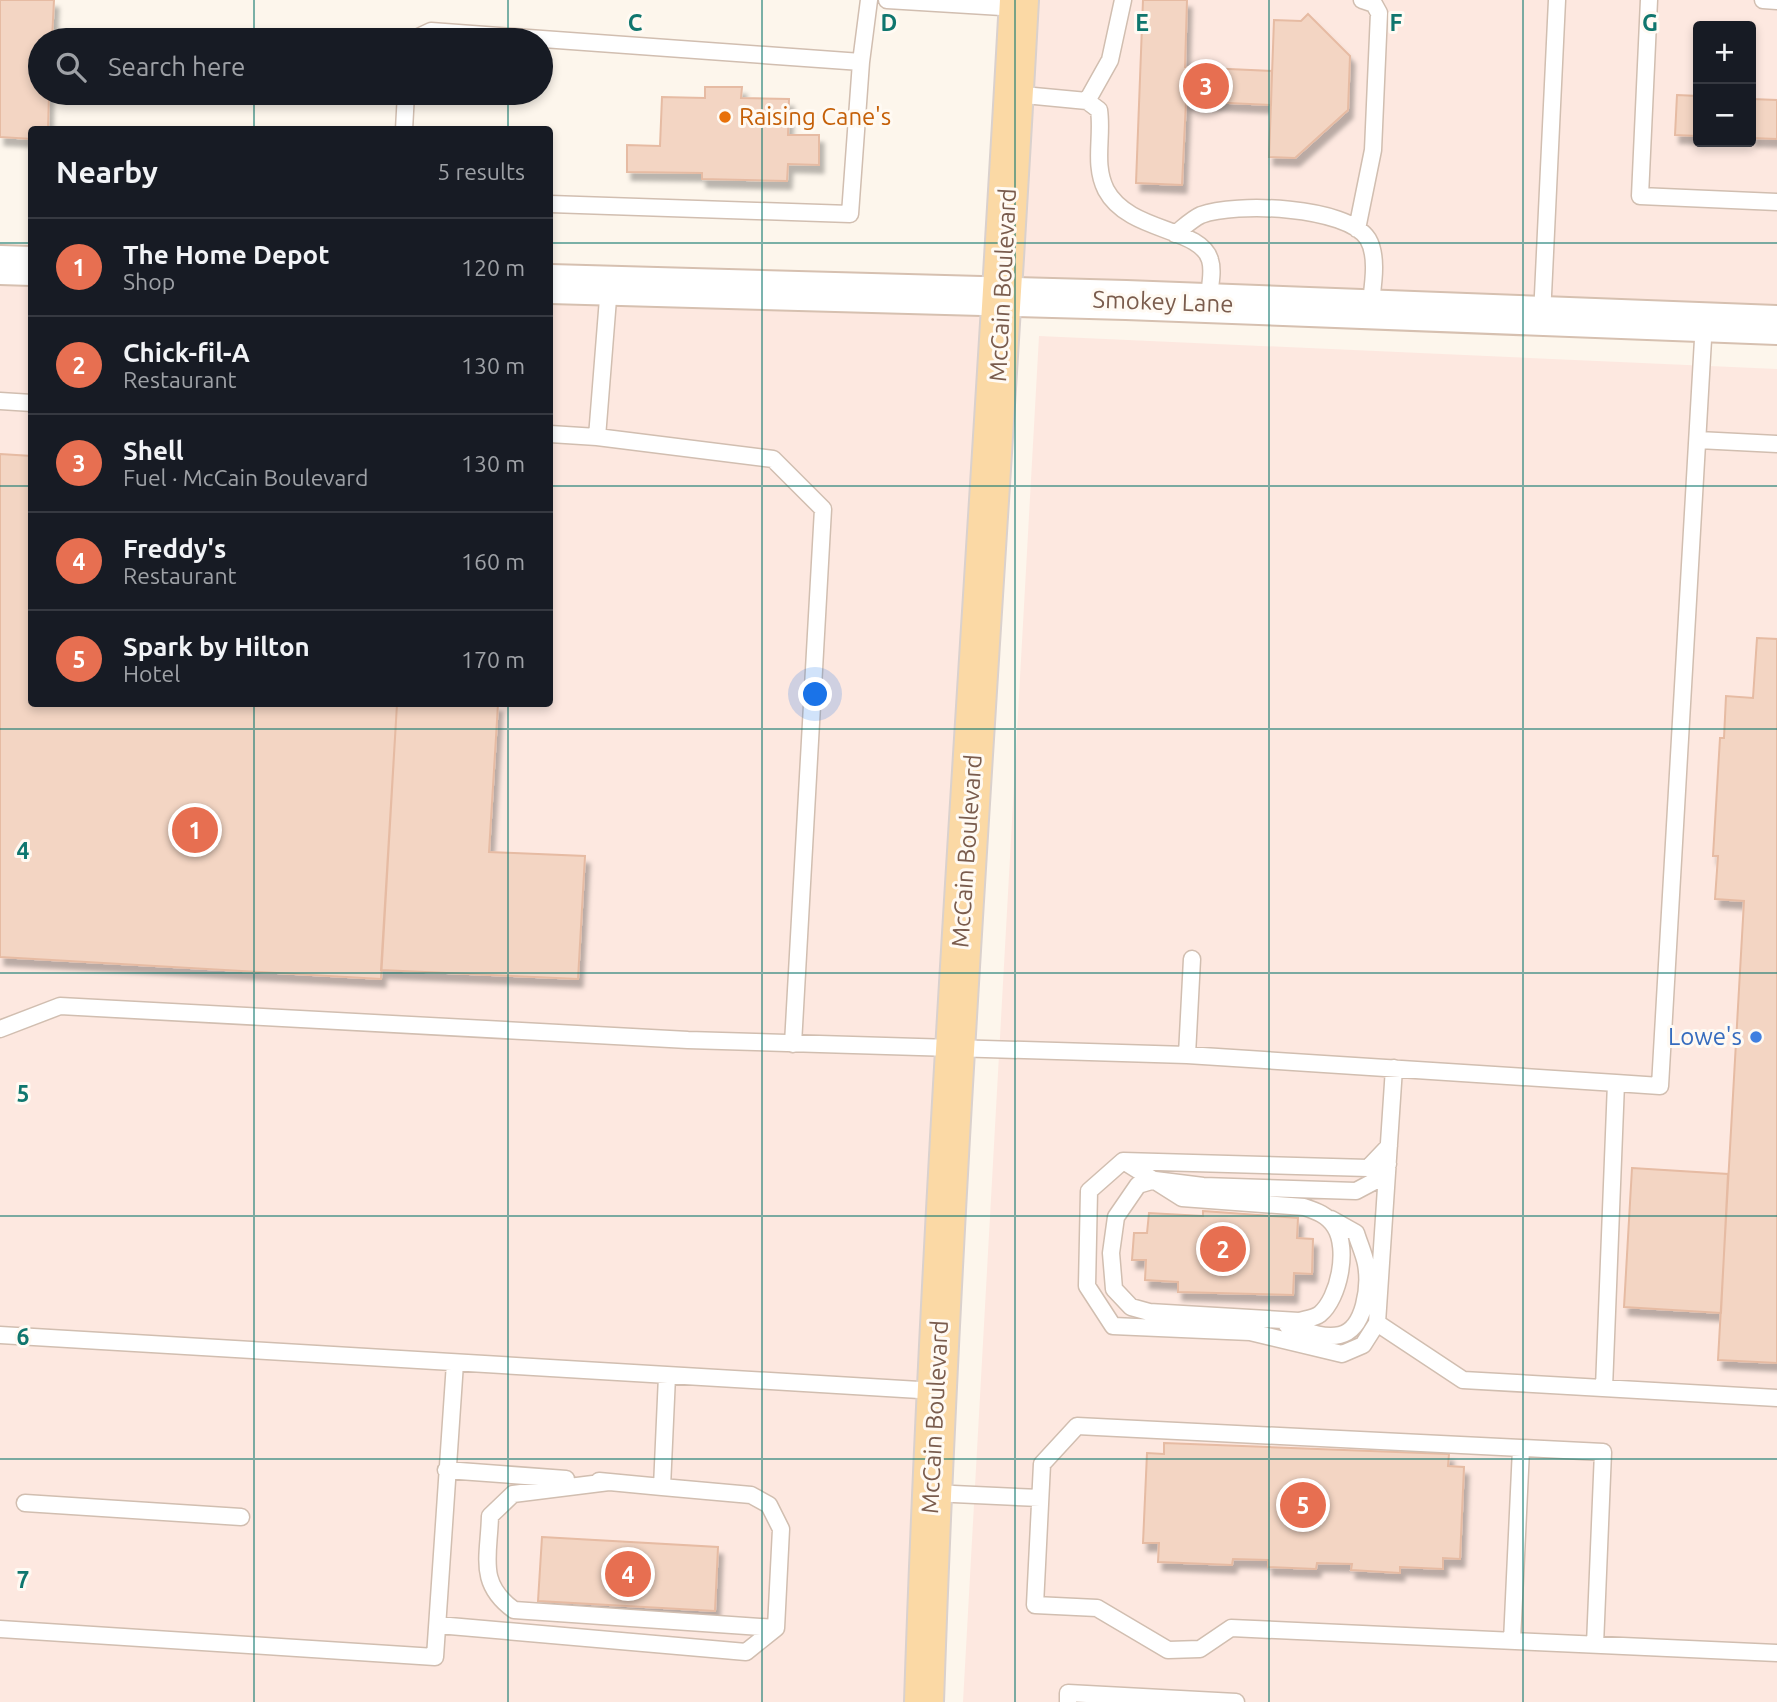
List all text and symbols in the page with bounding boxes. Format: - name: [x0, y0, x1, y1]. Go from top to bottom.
- text: C: [628, 10, 643, 35]
- text: D: [881, 10, 897, 35]
- text: E: [1135, 10, 1149, 35]
- text: F: [1390, 10, 1403, 35]
- text: G: [1642, 10, 1658, 35]
- map controls: [1693, 21, 1756, 147]
- button: +: [1693, 21, 1756, 84]
- search box: [28, 28, 553, 105]
- icon: search: [52, 48, 90, 86]
- text: Search here: [108, 52, 245, 81]
- pin: 3: [1183, 60, 1229, 112]
- button: −: [1693, 84, 1756, 147]
- place label: Raising Cane's: [739, 103, 891, 130]
- marker: Raising Cane's: [717, 109, 733, 125]
- text: Nearby: [56, 155, 158, 189]
- text: 5 results: [437, 159, 525, 184]
- street label: McCain Boulevard: [984, 188, 1021, 382]
- text: The Home Depot: [123, 240, 329, 269]
- text: 1: [73, 255, 85, 280]
- text: 120 m: [461, 255, 525, 280]
- text: Shop: [123, 269, 175, 294]
- street label: Smokey Lane: [1092, 286, 1234, 317]
- text: Chick-fil-A: [123, 338, 250, 367]
- text: 2: [73, 353, 85, 378]
- text: 130 m: [461, 353, 525, 378]
- text: Restaurant: [123, 367, 237, 392]
- text: Shell: [123, 436, 184, 465]
- text: 3: [73, 451, 85, 476]
- text: 130 m: [461, 451, 525, 476]
- text: Fuel · McCain Boulevard: [123, 465, 369, 490]
- text: Freddy's: [123, 534, 226, 563]
- text: 4: [73, 549, 85, 574]
- text: 160 m: [461, 549, 525, 574]
- text: Restaurant: [123, 563, 237, 588]
- text: Spark by Hilton: [123, 632, 310, 661]
- text: 5: [73, 647, 85, 672]
- text: 170 m: [461, 647, 525, 672]
- text: Hotel: [123, 661, 180, 686]
- your location: [798, 677, 832, 711]
- street label: McCain Boulevard: [946, 753, 987, 949]
- pin: 1: [172, 804, 218, 856]
- text: 4: [17, 838, 30, 863]
- place label: Lowe's: [1668, 1023, 1742, 1050]
- marker: Lowe's: [1748, 1029, 1764, 1045]
- text: 5: [17, 1081, 29, 1106]
- pin: 2: [1200, 1223, 1246, 1275]
- street label: McCain Boulevard: [916, 1320, 953, 1514]
- text: 6: [17, 1324, 30, 1349]
- pin: 5: [1280, 1479, 1326, 1531]
- pin: 4: [605, 1548, 651, 1600]
- text: 7: [17, 1567, 29, 1592]

